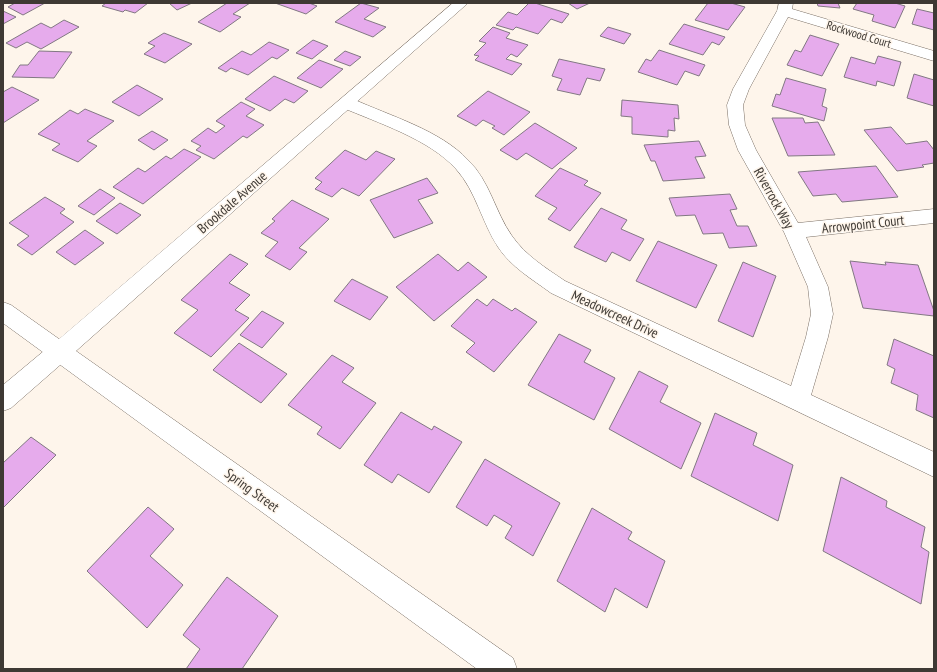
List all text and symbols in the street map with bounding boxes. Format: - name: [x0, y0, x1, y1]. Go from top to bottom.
- street label: Rockwood Court: [825, 17, 894, 51]
- street label: Riverrock Way: [750, 164, 799, 232]
- street label: Brookdale Avenue: [193, 167, 271, 237]
- street label: Arrowpoint Court: [821, 211, 905, 237]
- street label: Meadowcreek Drive: [569, 286, 662, 342]
- street label: Spring Street: [221, 464, 283, 516]

